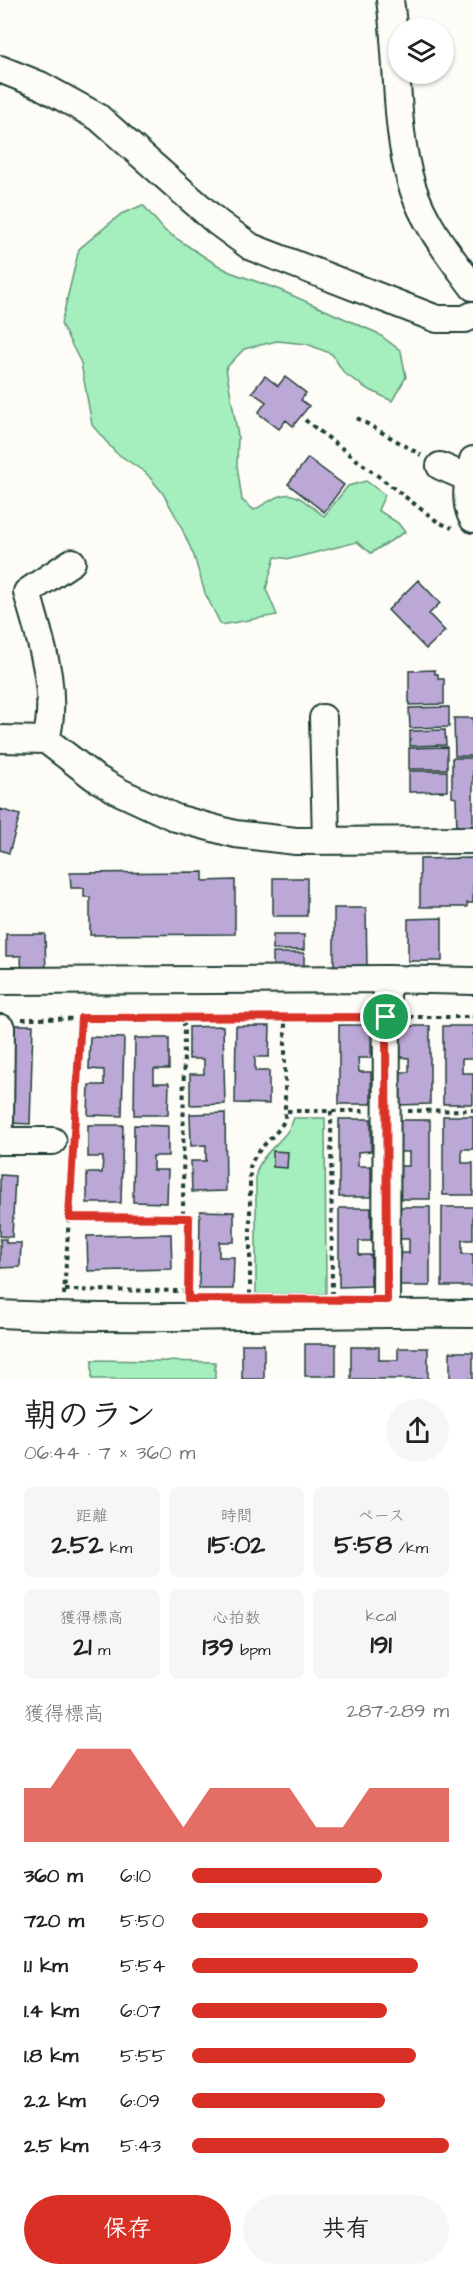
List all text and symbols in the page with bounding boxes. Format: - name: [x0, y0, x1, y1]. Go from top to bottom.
- map controls: [388, 18, 454, 84]
- button: layers: [388, 18, 454, 84]
- pin: [360, 991, 411, 1042]
- icon: arrive: [369, 1000, 402, 1033]
- text: 朝のラン: [24, 1393, 156, 1439]
- button: share: [386, 1399, 449, 1462]
- text: 06:44 · 7 × 360 m: [24, 1439, 195, 1467]
- text: 距離: [76, 1505, 108, 1527]
- text: 時間: [220, 1505, 253, 1527]
- text: ペース: [358, 1505, 405, 1527]
- text: 2.52: [52, 1527, 103, 1563]
- text: 15:02: [208, 1527, 265, 1563]
- text: 5:58: [334, 1527, 392, 1563]
- text: km: [103, 1537, 132, 1559]
- text: /km: [392, 1537, 428, 1559]
- text: kcal: [366, 1605, 396, 1627]
- text: 獲得標高: [60, 1607, 124, 1629]
- text: 心拍数: [212, 1607, 261, 1629]
- text: 191: [370, 1627, 392, 1663]
- text: 21: [73, 1629, 92, 1665]
- text: 139: [202, 1629, 234, 1665]
- text: m: [92, 1639, 110, 1661]
- text: bpm: [234, 1639, 271, 1661]
- text: 287–289 m: [347, 1697, 449, 1725]
- text: 獲得標高: [24, 1700, 104, 1728]
- text: 360 m: [24, 1862, 83, 1890]
- text: 6:10: [120, 1862, 151, 1890]
- text: 720 m: [24, 1907, 84, 1935]
- text: 5:50: [120, 1907, 164, 1935]
- text: 1.1 km: [24, 1952, 68, 1980]
- text: 5:54: [120, 1952, 165, 1980]
- text: 1.4 km: [24, 1997, 79, 2025]
- text: 6:07: [120, 1997, 161, 2025]
- text: 1.8 km: [24, 2042, 78, 2070]
- text: 5:55: [120, 2042, 166, 2070]
- text: 2.2 km: [24, 2087, 86, 2115]
- text: 6:09: [120, 2087, 160, 2115]
- text: 2.5 km: [24, 2132, 88, 2160]
- text: 5:43: [120, 2132, 161, 2160]
- button: 保存: [24, 2195, 231, 2264]
- button: 共有: [243, 2195, 449, 2264]

